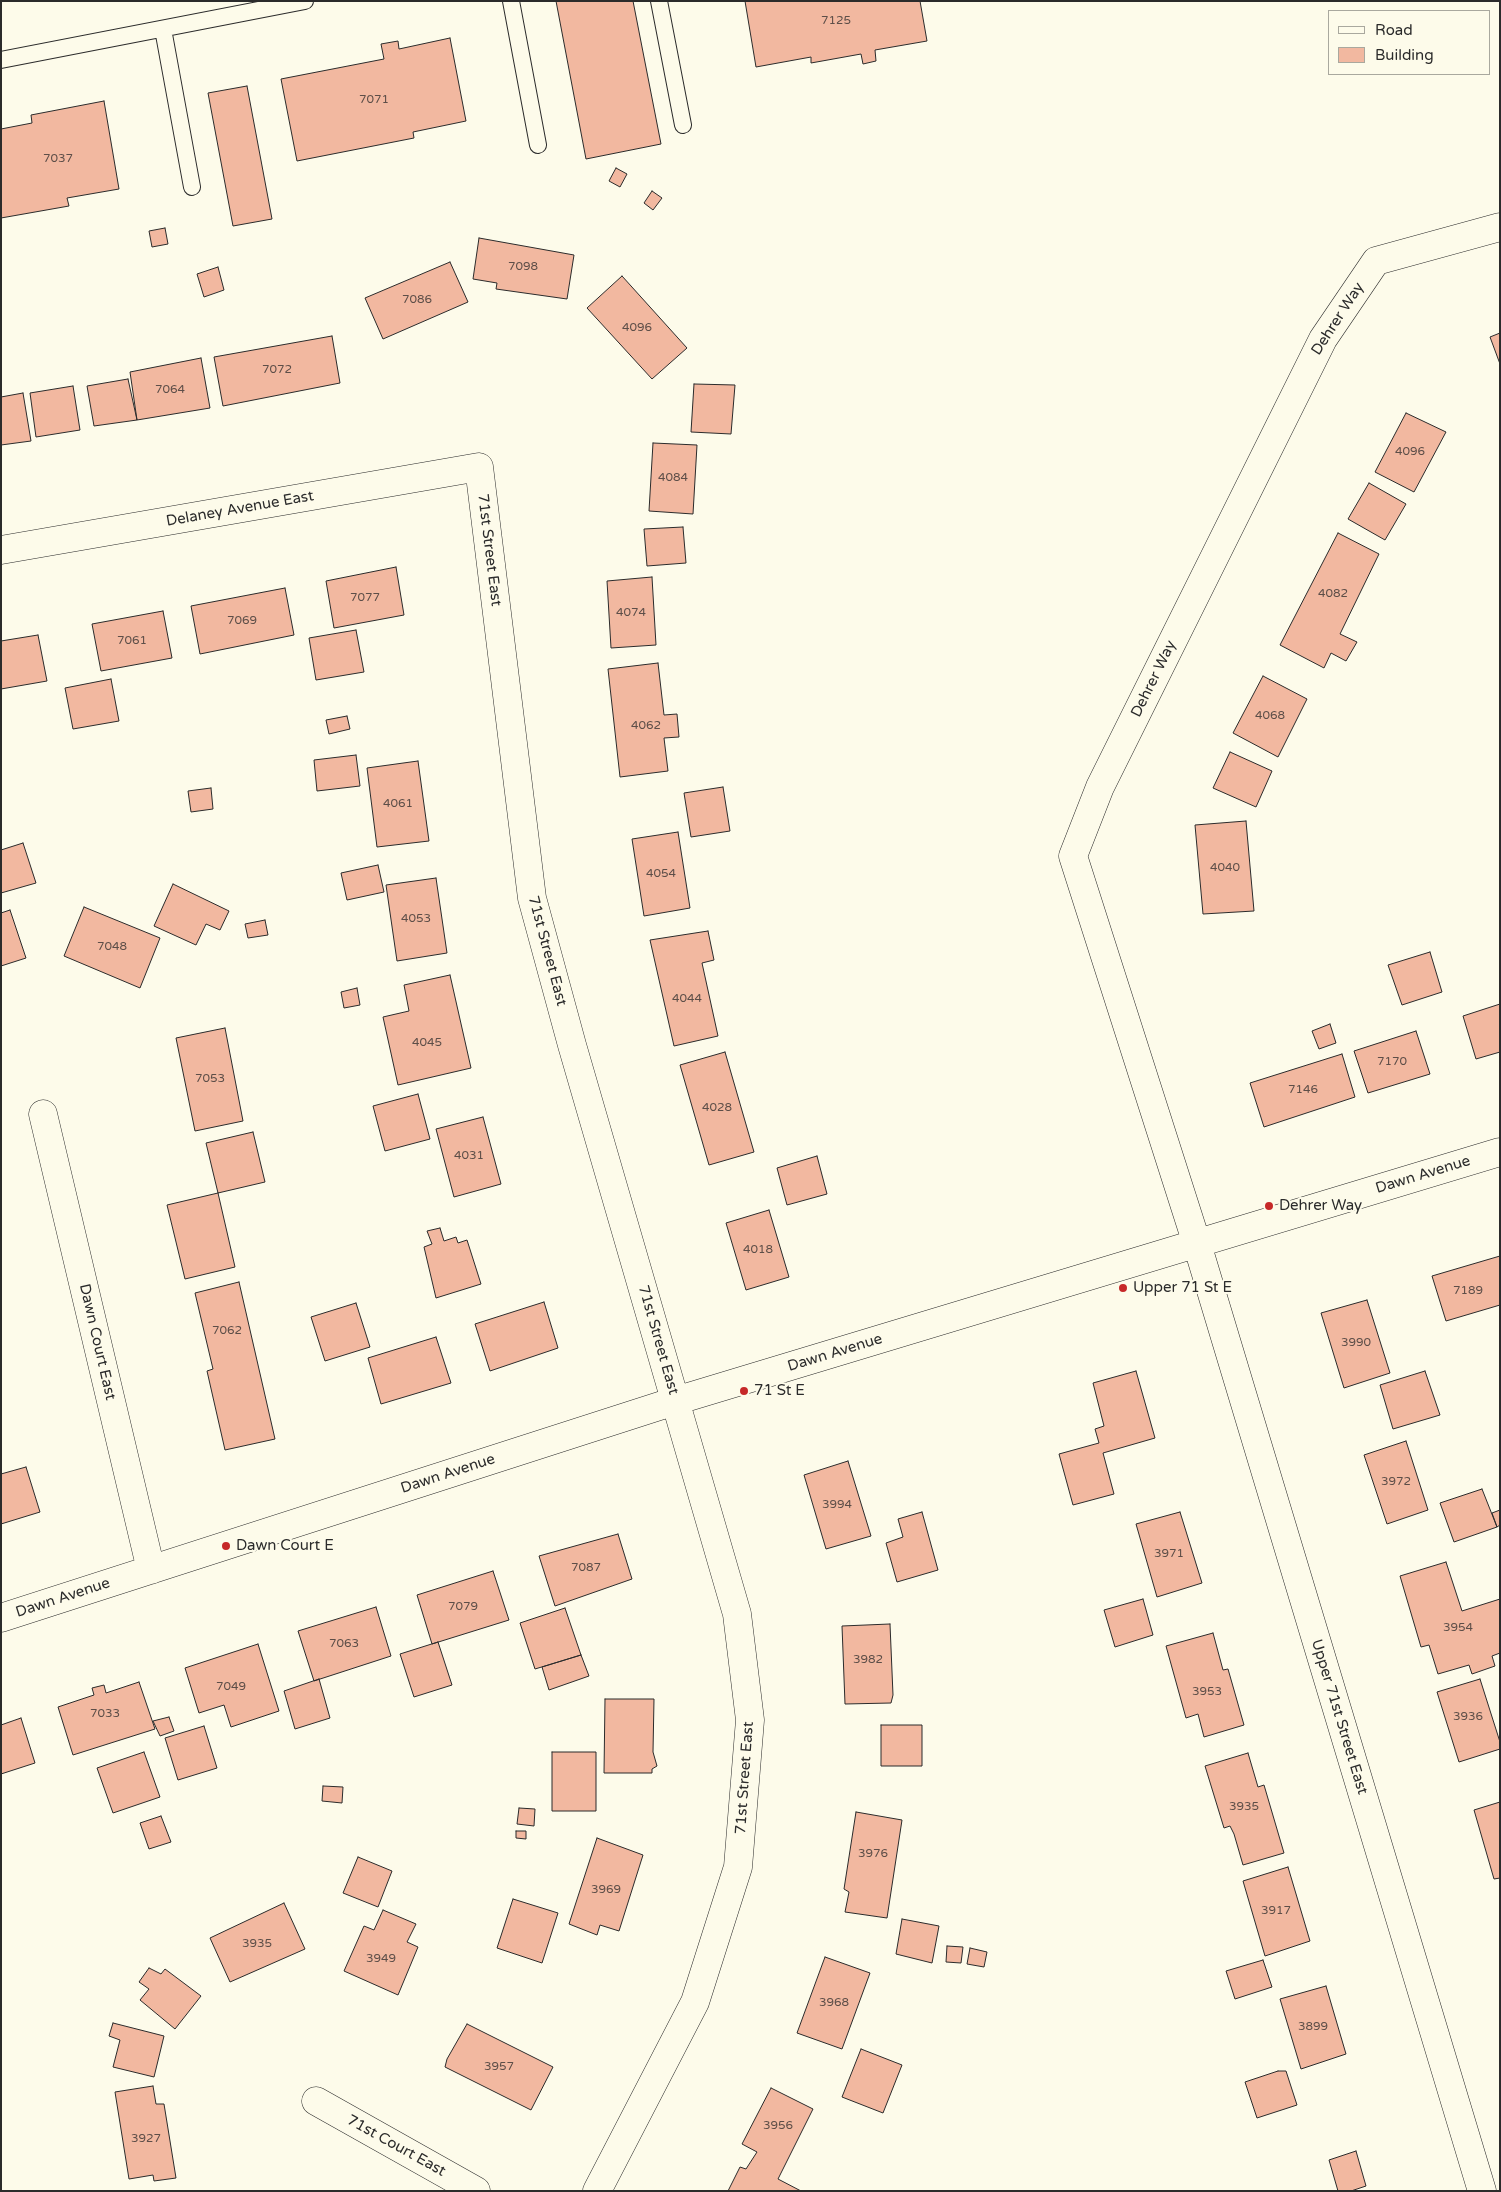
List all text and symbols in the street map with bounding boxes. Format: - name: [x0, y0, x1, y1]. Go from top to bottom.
- legend: [1328, 10, 1491, 75]
- house number: 7125: [821, 14, 851, 28]
- text: Road: [1375, 21, 1413, 39]
- text: Building: [1375, 46, 1434, 64]
- house number: 7071: [359, 93, 389, 107]
- house number: 7037: [43, 152, 73, 166]
- house number: 7098: [508, 260, 538, 274]
- street label: Dehrer Way: [1308, 279, 1368, 359]
- house number: 7086: [402, 293, 432, 307]
- house number: 4096: [622, 321, 652, 335]
- house number: 7072: [262, 363, 292, 377]
- house number: 7064: [155, 383, 185, 397]
- house number: 4096: [1395, 445, 1425, 459]
- house number: 4084: [658, 471, 688, 485]
- street label: Delaney Avenue East: [165, 487, 315, 531]
- street label: 71st Street East: [473, 493, 505, 607]
- house number: 4082: [1318, 587, 1348, 601]
- house number: 7077: [350, 591, 380, 605]
- house number: 4074: [616, 606, 646, 620]
- house number: 7069: [227, 614, 257, 628]
- house number: 7061: [117, 634, 147, 648]
- street label: Dehrer Way: [1128, 638, 1180, 720]
- house number: 4068: [1255, 709, 1285, 723]
- house number: 4062: [631, 719, 661, 733]
- house number: 4061: [383, 797, 413, 811]
- house number: 4040: [1210, 861, 1240, 875]
- house number: 4054: [646, 867, 676, 881]
- street label: 71st Street East: [524, 894, 570, 1008]
- house number: 4053: [401, 912, 431, 926]
- house number: 7048: [97, 940, 127, 954]
- house number: 4044: [672, 992, 702, 1006]
- house number: 4045: [412, 1036, 442, 1050]
- house number: 7170: [1377, 1055, 1407, 1069]
- house number: 7053: [195, 1072, 225, 1086]
- house number: 7146: [1288, 1083, 1318, 1097]
- house number: 4028: [702, 1101, 732, 1115]
- house number: 4031: [454, 1149, 484, 1163]
- street label: Dawn Avenue: [1374, 1152, 1472, 1198]
- place label: Dehrer Way: [1279, 1197, 1362, 1215]
- marker: Dehrer Way: [1263, 1200, 1275, 1212]
- house number: 4018: [743, 1243, 773, 1257]
- place label: Upper 71 St E: [1133, 1279, 1232, 1297]
- street label: Dawn Court East: [75, 1282, 119, 1402]
- marker: Upper 71 St E: [1117, 1282, 1129, 1294]
- street label: 71st Street East: [634, 1283, 682, 1397]
- house number: 7189: [1453, 1284, 1483, 1298]
- house number: 7062: [212, 1324, 242, 1338]
- street label: Dawn Avenue: [786, 1330, 884, 1376]
- house number: 3990: [1341, 1336, 1371, 1350]
- place label: 71 St E: [754, 1382, 805, 1400]
- marker: 71 St E: [738, 1385, 750, 1397]
- street label: Dawn Avenue: [399, 1450, 497, 1498]
- house number: 3972: [1381, 1475, 1411, 1489]
- house number: 3994: [822, 1498, 852, 1512]
- place label: Dawn Court E: [236, 1537, 334, 1555]
- marker: Dawn Court E: [220, 1540, 232, 1552]
- house number: 3971: [1154, 1547, 1184, 1561]
- house number: 7087: [571, 1561, 601, 1575]
- street label: Dawn Avenue: [14, 1574, 112, 1622]
- house number: 7079: [448, 1600, 478, 1614]
- house number: 3954: [1443, 1621, 1473, 1635]
- house number: 7063: [329, 1637, 359, 1651]
- street label: Upper 71st Street East: [1307, 1637, 1371, 1797]
- house number: 3982: [853, 1653, 883, 1667]
- house number: 7049: [216, 1680, 246, 1694]
- house number: 3953: [1192, 1685, 1222, 1699]
- house number: 7033: [90, 1707, 120, 1721]
- house number: 3936: [1453, 1710, 1483, 1724]
- street label: 71st Street East: [732, 1721, 758, 1835]
- house number: 3935: [1229, 1800, 1259, 1814]
- house number: 3976: [858, 1847, 888, 1861]
- house number: 3969: [591, 1883, 621, 1897]
- house number: 3917: [1261, 1904, 1291, 1918]
- house number: 3935: [242, 1937, 272, 1951]
- house number: 3949: [366, 1952, 396, 1966]
- house number: 3968: [819, 1996, 849, 2010]
- house number: 3899: [1298, 2020, 1328, 2034]
- house number: 3957: [484, 2060, 514, 2074]
- street label: 71st Court East: [343, 2111, 449, 2181]
- house number: 3956: [763, 2119, 793, 2133]
- house number: 3927: [131, 2132, 161, 2146]

